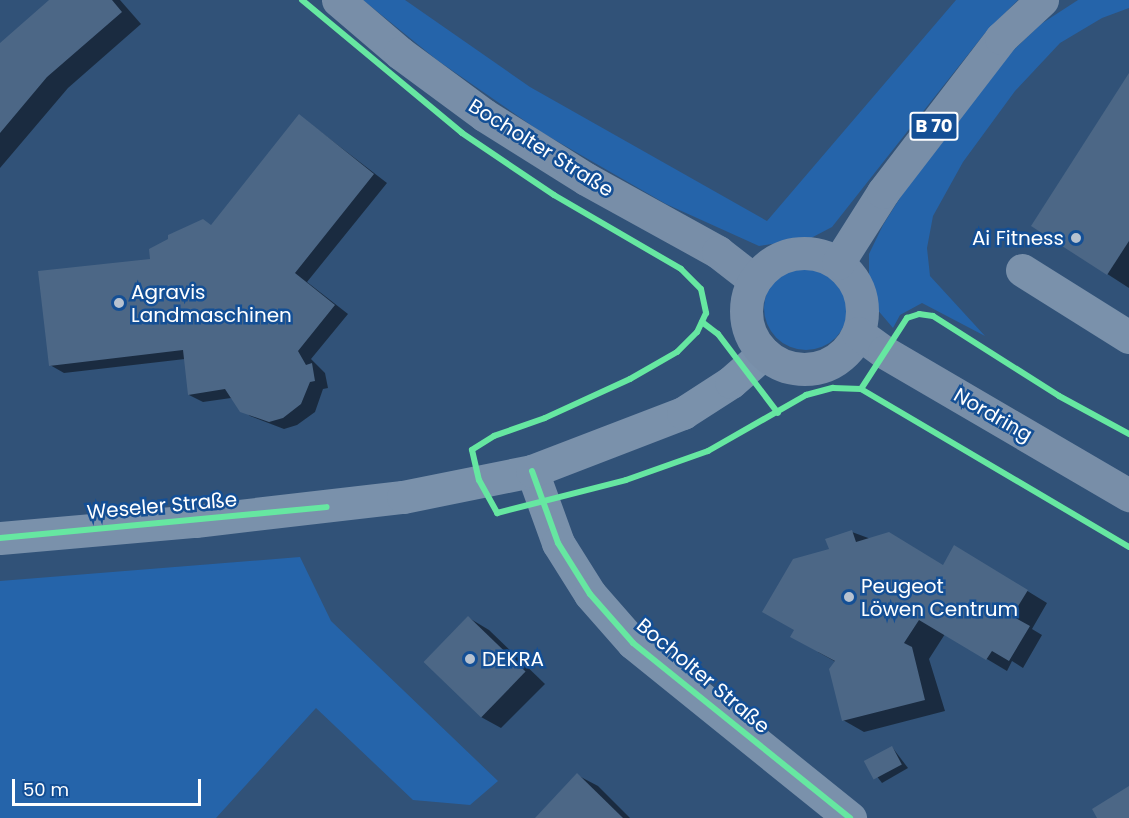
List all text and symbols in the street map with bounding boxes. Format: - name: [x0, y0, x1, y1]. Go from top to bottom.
- street label: Bocholter Straße: [464, 94, 618, 202]
- road number: B 70: [908, 111, 960, 141]
- place label: Ai Fitness: [972, 226, 1064, 250]
- marker: Ai Fitness: [1069, 231, 1083, 245]
- place label: Agravis Landmaschinen: [131, 280, 292, 327]
- marker: Agravis Landmaschinen: [112, 296, 126, 310]
- street label: Nordring: [950, 383, 1036, 447]
- street label: Weseler Straße: [86, 487, 238, 525]
- place label: Peugeot Löwen Centrum: [861, 574, 1018, 621]
- marker: Peugeot Löwen Centrum: [842, 590, 856, 604]
- street label: Bocholter Straße: [632, 613, 774, 739]
- place label: DEKRA: [482, 647, 544, 671]
- marker: DEKRA: [463, 652, 477, 666]
- scale bar: [15, 767, 204, 805]
- text: 50 m: [23, 777, 69, 802]

